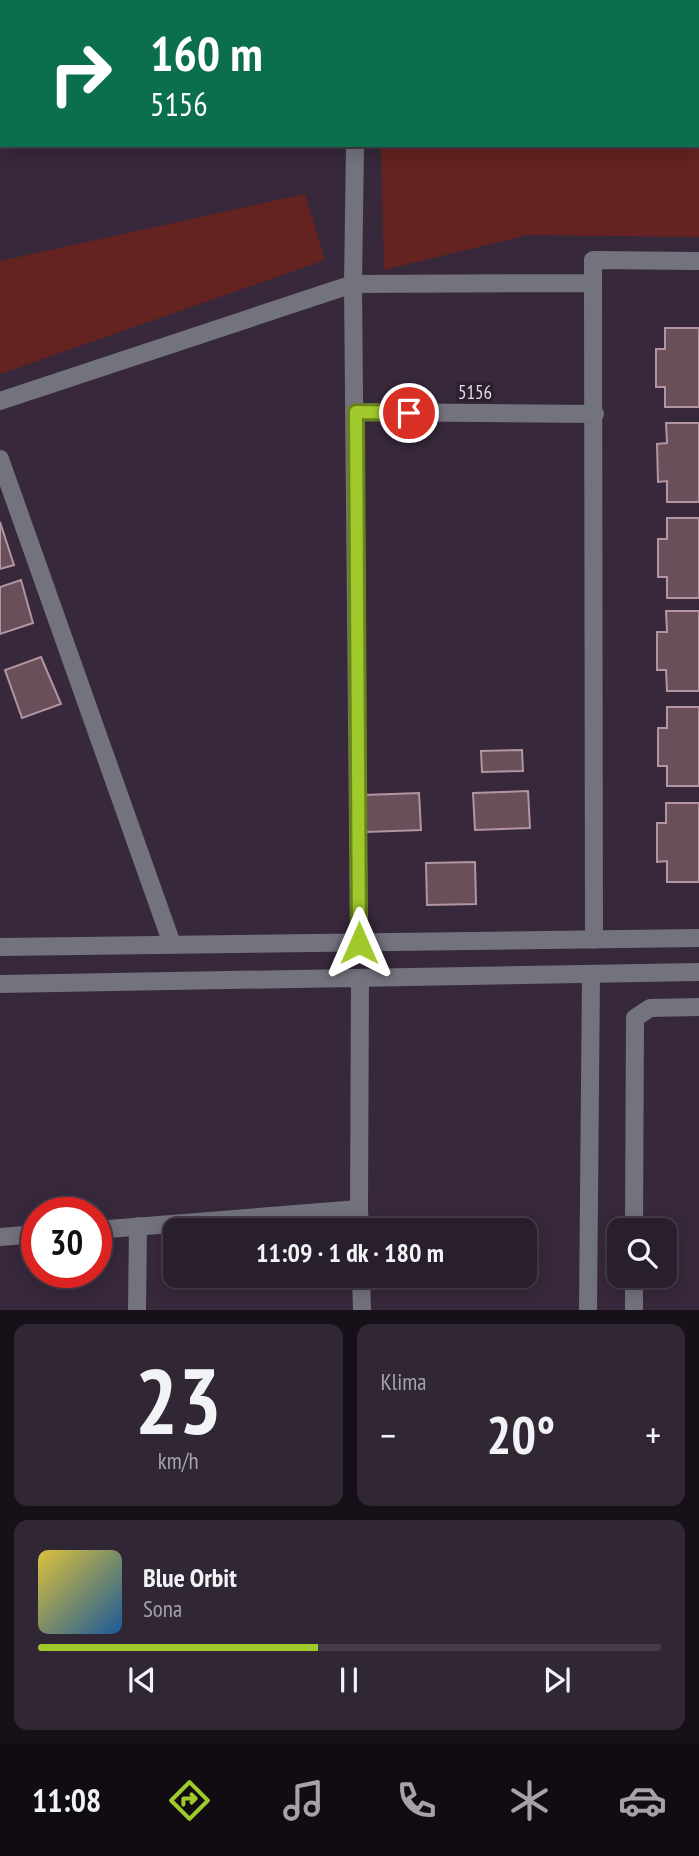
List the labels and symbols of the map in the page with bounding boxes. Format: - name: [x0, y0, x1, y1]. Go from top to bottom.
- street label: 5156: [458, 380, 492, 404]
- pin: [379, 383, 439, 443]
- position arrow: [322, 906, 396, 980]
- speed limit sign: 30: [21, 1197, 112, 1288]

